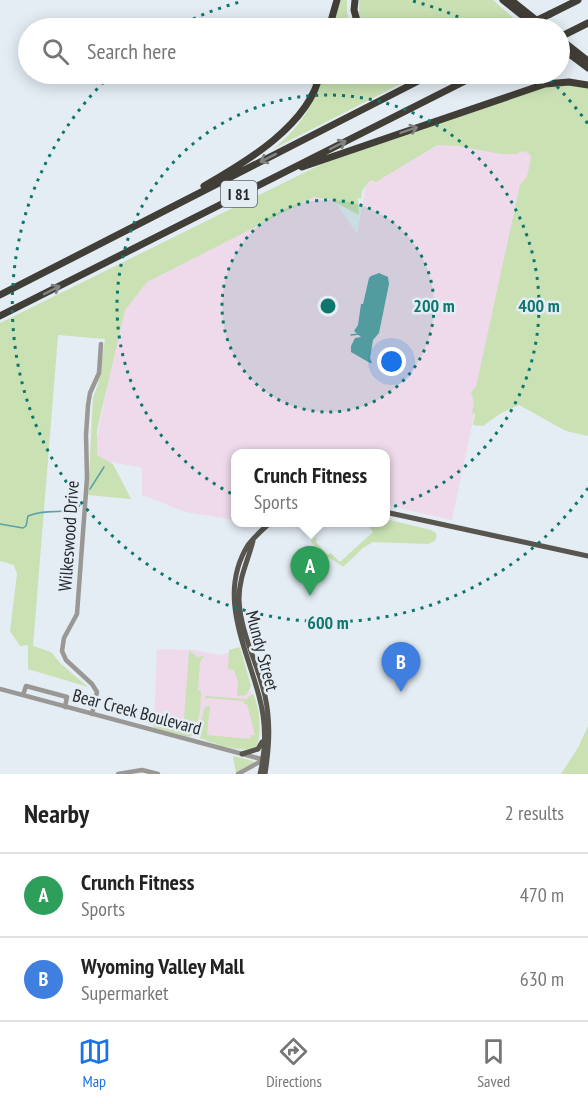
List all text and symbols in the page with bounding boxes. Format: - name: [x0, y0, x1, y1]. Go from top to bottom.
- search box: [18, 18, 570, 84]
- icon: search: [39, 35, 72, 68]
- text: Search here: [87, 37, 176, 65]
- one-way arrow: [399, 123, 418, 134]
- one-way arrow: [329, 138, 347, 150]
- one-way arrow: [260, 152, 277, 164]
- road number: I 81: [221, 181, 257, 207]
- one-way arrow: [43, 284, 60, 296]
- text: 200 m: [413, 294, 455, 317]
- text: 400 m: [518, 294, 560, 317]
- centre of rings: [318, 296, 338, 316]
- your location: [377, 347, 406, 376]
- popup: [231, 449, 390, 527]
- text: Crunch Fitness: [254, 461, 367, 489]
- street label: Wilkeswood Drive: [53, 480, 84, 592]
- text: Sports: [254, 489, 298, 515]
- pin: A: [290, 546, 330, 596]
- street label: Mundy Street: [241, 608, 284, 694]
- text: 600 m: [307, 611, 349, 634]
- pin: B: [382, 642, 420, 692]
- street label: Bear Creek Boulevard: [70, 683, 204, 740]
- text: Nearby: [24, 797, 89, 830]
- text: 2 results: [505, 800, 564, 826]
- text: Crunch Fitness: [81, 868, 194, 896]
- text: A: [38, 882, 49, 908]
- text: 470 m: [520, 882, 564, 908]
- text: Sports: [81, 896, 125, 922]
- text: Wyoming Valley Mall: [81, 952, 244, 980]
- text: B: [39, 966, 48, 992]
- text: 630 m: [520, 966, 564, 992]
- text: Supermarket: [81, 980, 169, 1006]
- tab: Map: [78, 1035, 111, 1091]
- tab: Directions: [266, 1035, 322, 1091]
- tab: Saved: [477, 1035, 510, 1091]

